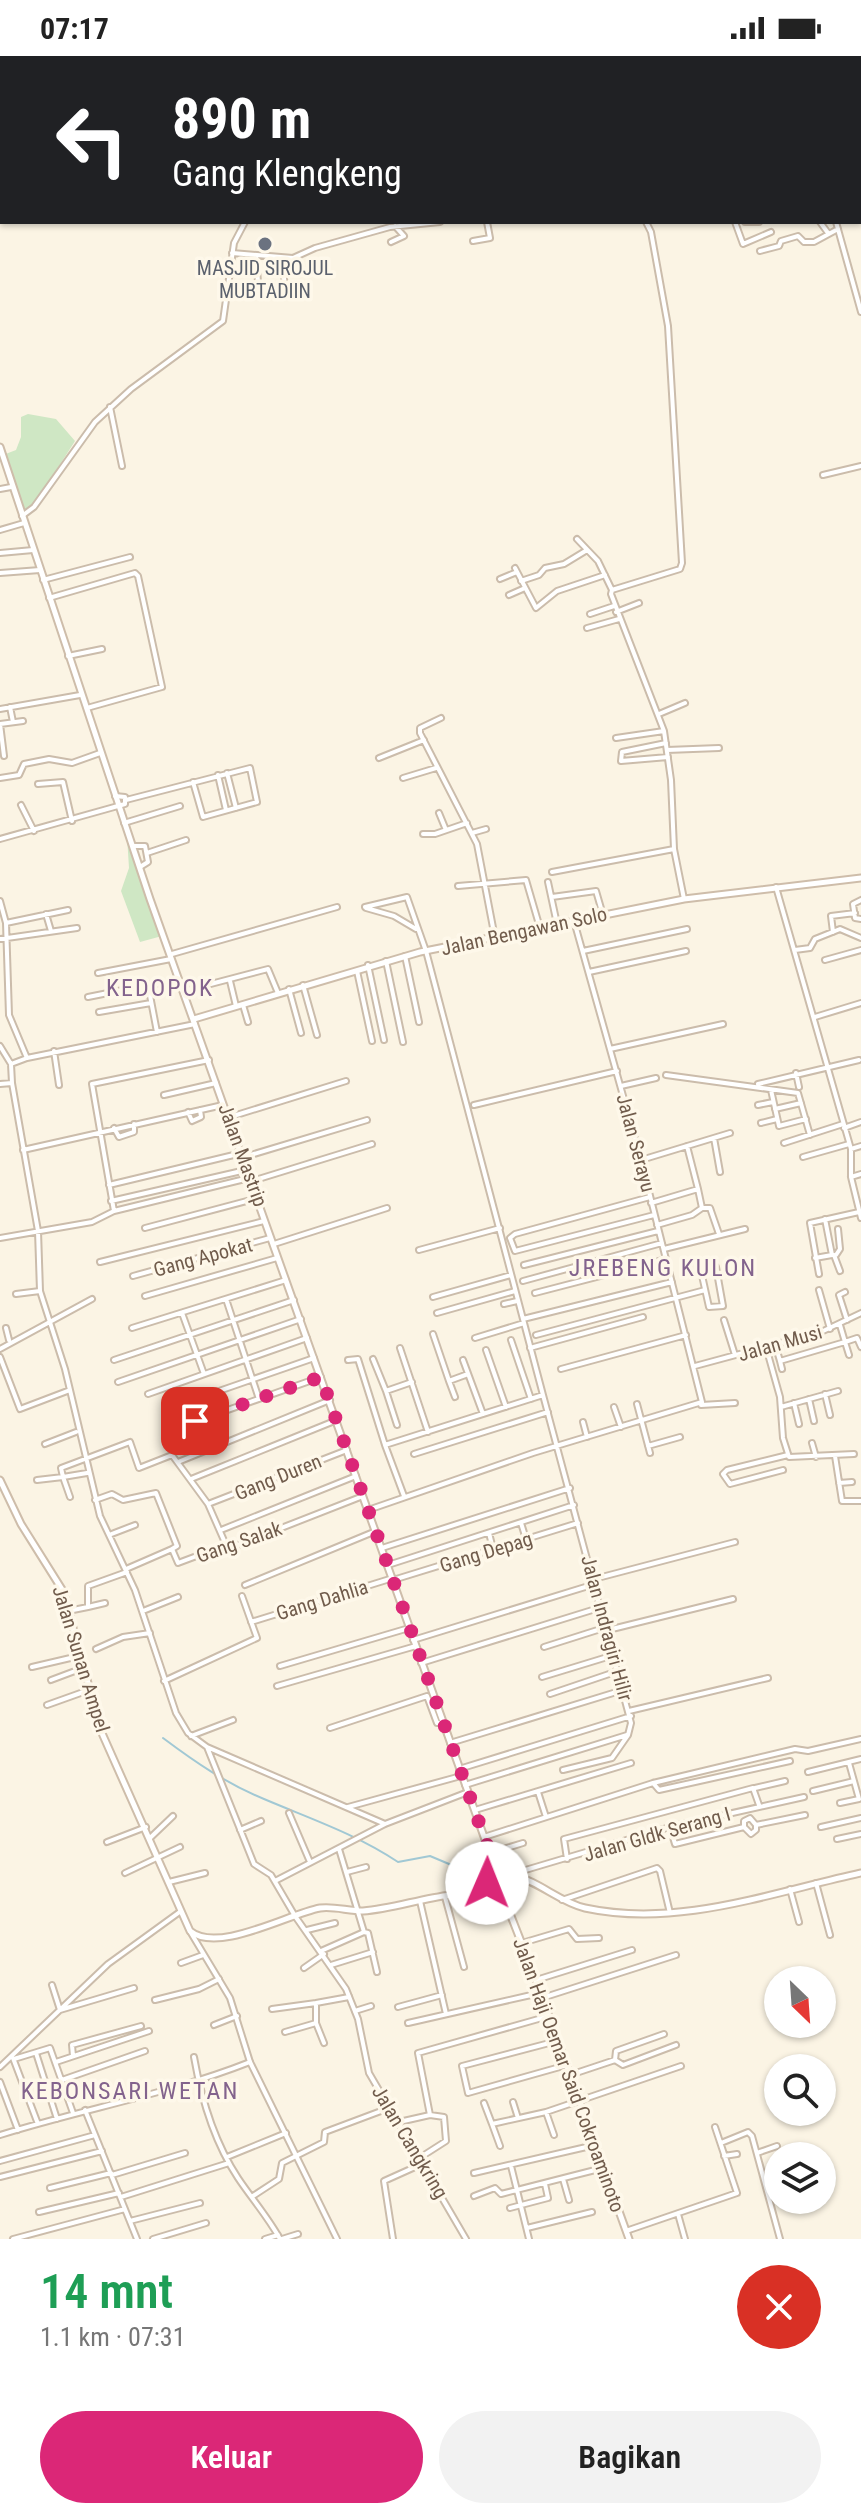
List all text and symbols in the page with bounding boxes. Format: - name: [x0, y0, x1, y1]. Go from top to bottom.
- text: 07:17: [40, 11, 109, 46]
- text: 890 m: [172, 86, 311, 152]
- icon: left: [40, 88, 144, 192]
- text: Gang Klengkeng: [172, 153, 402, 195]
- marker: MASJID SIROJUL MUBTADIIN: [256, 235, 274, 253]
- place label: MASJID SIROJUL MUBTADIIN: [197, 256, 333, 303]
- street label: Jalan Bengawan Solo: [439, 902, 609, 960]
- district label: KEDOPOK: [106, 974, 214, 1002]
- street label: Jalan Serayu: [611, 1091, 661, 1195]
- street label: Jalan Mastrip: [213, 1100, 273, 1210]
- street label: Gang Apokat: [151, 1232, 255, 1282]
- district label: JREBENG KULON: [569, 1254, 757, 1282]
- street label: Jalan Musi: [735, 1320, 825, 1366]
- pin: [161, 1387, 229, 1455]
- icon: arrive: [173, 1399, 217, 1443]
- street label: Gang Duren: [231, 1449, 325, 1505]
- street label: Gang Salak: [193, 1516, 285, 1568]
- street label: Gang Depag: [437, 1527, 535, 1577]
- street label: Jalan Indragiri Hilir: [576, 1553, 638, 1703]
- street label: Gang Dahlia: [273, 1575, 371, 1625]
- street label: Jalan Sunan Ampel: [47, 1583, 115, 1735]
- street label: Jalan Gldk Serang I: [581, 1802, 733, 1866]
- position arrow: [445, 1841, 529, 1925]
- street label: Jalan Haji Oemar Said Cokroaminoto: [508, 1935, 630, 2215]
- north arrow: [764, 1966, 836, 2038]
- map controls: [764, 1966, 836, 2214]
- button: search: [764, 2054, 836, 2126]
- district label: KEBONSARI WETAN: [21, 2077, 239, 2105]
- street label: Jalan Cangkring: [367, 2081, 453, 2203]
- button: layers: [764, 2142, 836, 2214]
- text: 14 mnt: [40, 2263, 173, 2320]
- button: close: [737, 2265, 821, 2349]
- text: 1.1 km · 07:31: [40, 2322, 185, 2352]
- button: Keluar: [40, 2411, 423, 2503]
- button: Bagikan: [439, 2411, 821, 2503]

